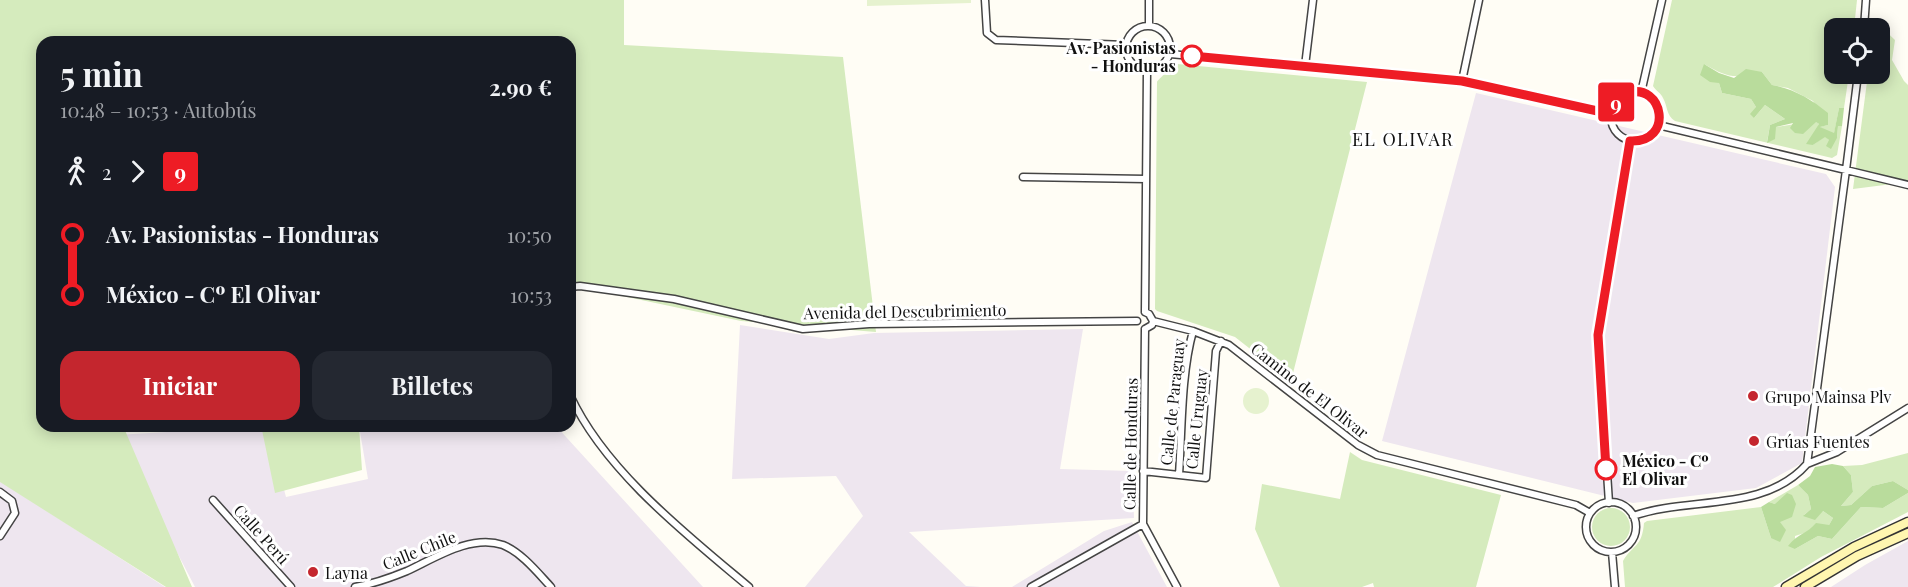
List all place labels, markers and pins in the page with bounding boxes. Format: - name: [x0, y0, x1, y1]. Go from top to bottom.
- place label: Av. Pasionistas - Honduras: [1065, 37, 1176, 76]
- marker: Av. Pasionistas - Honduras: [1181, 45, 1203, 67]
- place label: Grupo Mainsa Plv: [1765, 386, 1891, 407]
- marker: Grupo Mainsa Plv: [1746, 389, 1760, 403]
- place label: Grúas Fuentes: [1766, 431, 1870, 452]
- marker: Grúas Fuentes: [1747, 434, 1761, 448]
- place label: México - Cº El Olivar: [1622, 450, 1709, 489]
- marker: México - Cº El Olivar: [1595, 458, 1617, 480]
- place label: Layna: [325, 562, 368, 583]
- marker: Layna: [306, 565, 320, 579]

